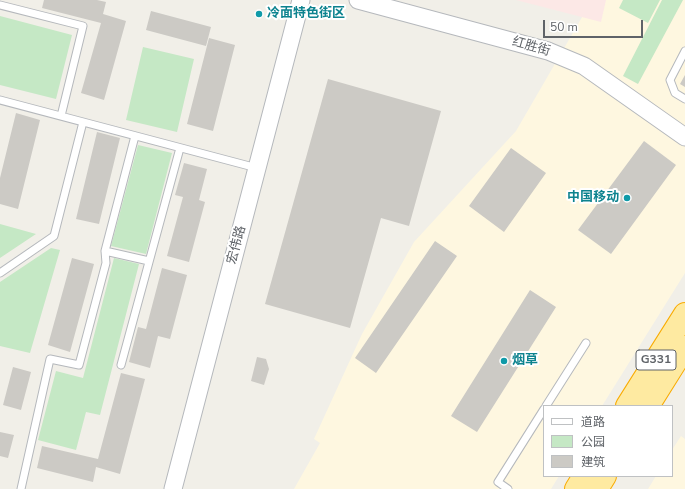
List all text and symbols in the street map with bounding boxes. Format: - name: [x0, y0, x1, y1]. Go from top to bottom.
- place label: 冷面特色街区: [267, 6, 345, 22]
- marker: 冷面特色街区: [254, 9, 264, 19]
- scale bar: [545, 12, 645, 38]
- text: 50 m: [550, 19, 578, 35]
- street label: 红胜街: [510, 34, 552, 60]
- place label: 中国移动: [567, 190, 619, 206]
- marker: 中国移动: [622, 193, 632, 203]
- street label: 宏伟路: [224, 224, 250, 266]
- road number: G331: [636, 350, 676, 370]
- place label: 烟草: [512, 353, 538, 369]
- marker: 烟草: [499, 356, 509, 366]
- legend: [543, 405, 673, 477]
- text: 道路: [581, 414, 605, 430]
- text: 公园: [581, 434, 605, 450]
- text: 建筑: [581, 454, 605, 470]

